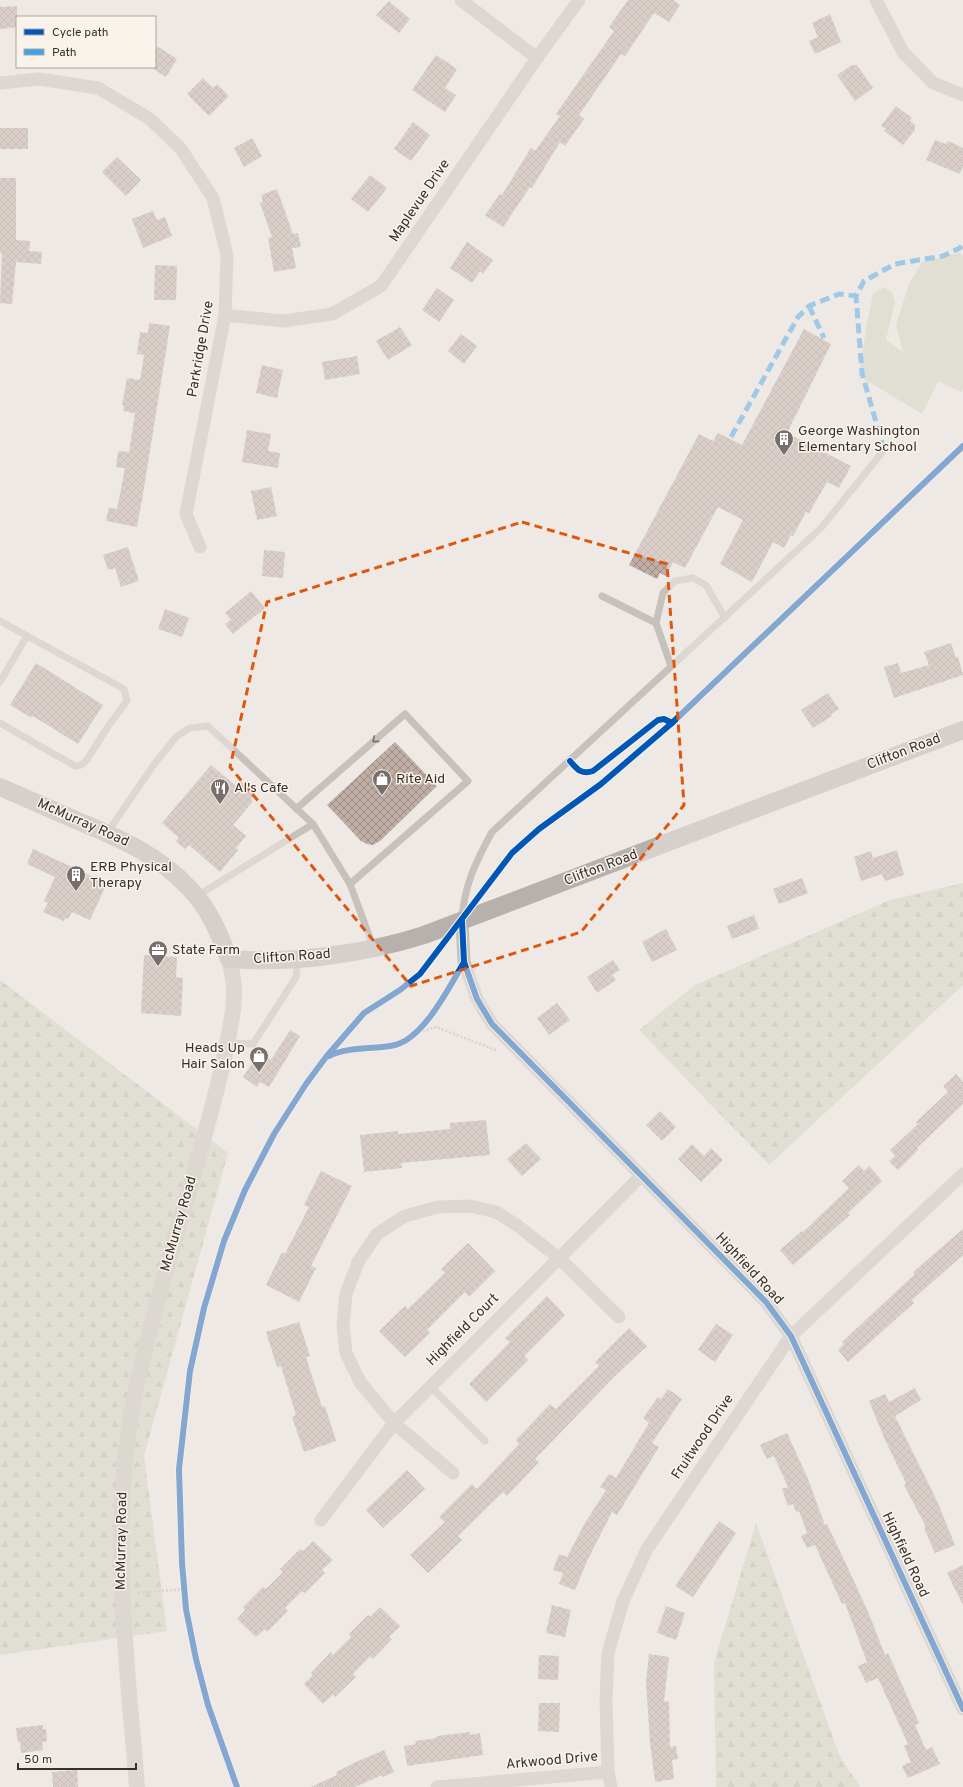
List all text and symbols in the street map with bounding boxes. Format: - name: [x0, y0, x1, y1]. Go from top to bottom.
- legend: [16, 16, 156, 68]
- text: Cycle path: [52, 25, 109, 41]
- text: Path: [52, 45, 77, 61]
- street label: Maplevue Drive: [386, 156, 454, 246]
- street label: Parkridge Drive: [184, 299, 218, 399]
- place label: George Washington Elementary School: [798, 423, 920, 456]
- building icon: George Washington Elementary School: [773, 428, 795, 456]
- street label: Clifton Road: [865, 730, 943, 774]
- one-way arrow: [373, 735, 380, 742]
- shop icon: Rite Aid: [371, 768, 393, 796]
- place label: Rite Aid: [396, 771, 445, 788]
- restaurant icon: Al's Cafe: [209, 777, 231, 805]
- place label: Al's Cafe: [234, 780, 288, 797]
- street label: McMurray Road: [35, 795, 131, 851]
- street label: Clifton Road: [562, 846, 640, 890]
- place label: ERB Physical Therapy: [90, 859, 172, 892]
- building icon: ERB Physical Therapy: [65, 864, 87, 892]
- office icon: State Farm: [147, 939, 169, 967]
- place label: State Farm: [172, 942, 240, 959]
- street label: Clifton Road: [253, 946, 331, 968]
- place label: Heads Up Hair Salon: [181, 1040, 245, 1073]
- shop icon: Heads Up Hair Salon: [248, 1045, 270, 1073]
- street label: McMurray Road: [157, 1174, 201, 1274]
- street label: Highfield Road: [711, 1230, 787, 1308]
- street label: Highfield Court: [423, 1290, 503, 1370]
- street label: Fruitwood Drive: [668, 1391, 738, 1483]
- street label: McMurray Road: [113, 1492, 131, 1590]
- street label: Highfield Road: [878, 1510, 932, 1600]
- scale bar: [18, 1745, 136, 1771]
- street label: Arkwood Drive: [505, 1749, 599, 1773]
- text: 50 m: [24, 1752, 52, 1768]

